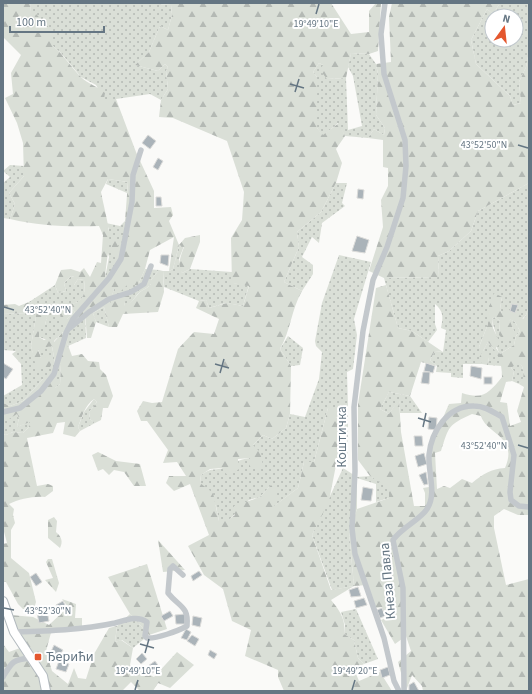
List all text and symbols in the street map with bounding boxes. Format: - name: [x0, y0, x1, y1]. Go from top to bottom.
- scale bar: [10, 8, 104, 34]
- north arrow: [484, 8, 524, 48]
- text: N: [501, 11, 512, 27]
- text: 100 m: [16, 14, 46, 31]
- text: 19°49'10"E: [293, 17, 339, 31]
- text: 43°52'50"N: [461, 138, 507, 152]
- text: 43°52'40"N: [25, 303, 71, 317]
- street label: Коштичка: [332, 406, 352, 468]
- text: 43°52'40"N: [461, 439, 507, 453]
- street label: Кнеза Павла: [375, 542, 401, 620]
- text: 43°52'30"N: [25, 604, 71, 618]
- place label: Ђерићи: [46, 647, 94, 667]
- marker: Ђерићи: [33, 652, 43, 662]
- text: 19°49'10"E: [115, 664, 161, 678]
- text: 19°49'20"E: [332, 664, 378, 678]

